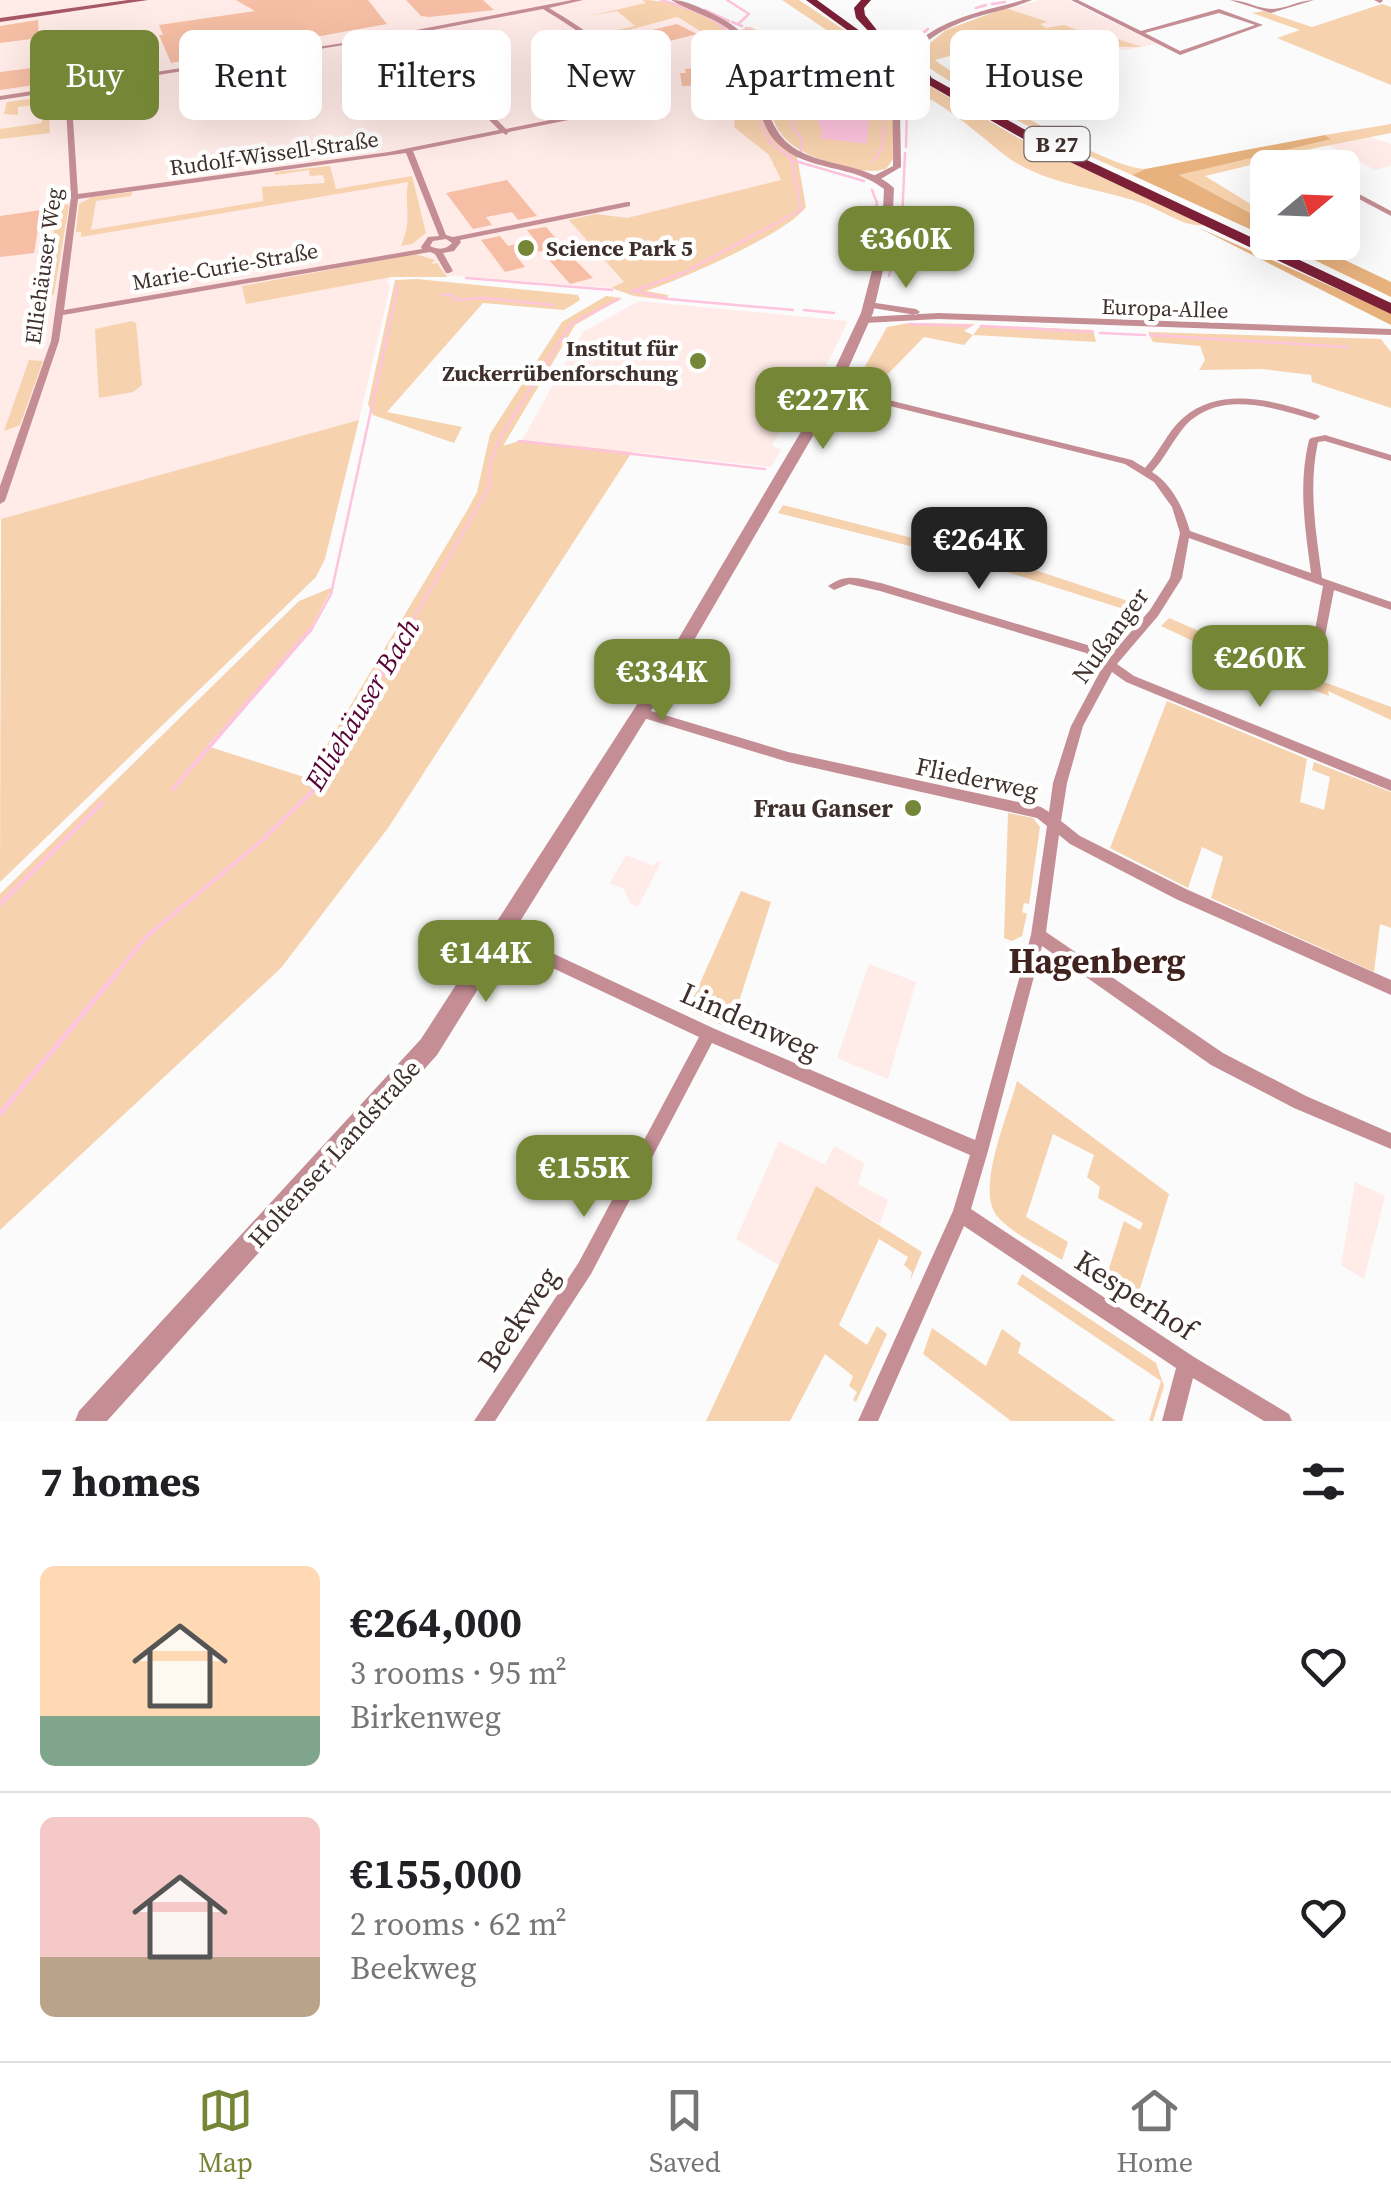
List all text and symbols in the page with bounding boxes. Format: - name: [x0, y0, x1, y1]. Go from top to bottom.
- chip: Buy: [30, 30, 159, 120]
- chip: Rent: [179, 30, 322, 120]
- chip: Filters: [342, 30, 511, 120]
- chip: New: [531, 30, 671, 120]
- chip: Apartment: [691, 30, 930, 120]
- chip: House: [950, 30, 1119, 120]
- street label: Rudolf-Wissell-Straße: [168, 123, 380, 183]
- road number: B 27: [1024, 127, 1090, 161]
- north arrow: [1250, 150, 1360, 260]
- map controls: [1250, 150, 1360, 260]
- street label: Elliehäuser Weg: [17, 186, 69, 346]
- pin: €360K: [836, 206, 976, 291]
- text: €360K: [860, 216, 952, 260]
- place label: Science Park 5: [546, 233, 693, 263]
- street label: Marie-Curie-Straße: [130, 235, 320, 297]
- marker: Science Park 5: [515, 237, 537, 259]
- street label: Europa-Allee: [1101, 291, 1229, 325]
- place label: Institut für Zuckerrübenforschung: [442, 333, 679, 388]
- marker: Institut für Zuckerrübenforschung: [687, 350, 709, 372]
- pin: €227K: [753, 367, 893, 452]
- text: €227K: [777, 377, 869, 421]
- pin: €264K: [909, 507, 1049, 592]
- text: €264K: [933, 517, 1025, 561]
- street label: Nußanger: [1064, 580, 1157, 690]
- water label: Elliehäuser Bach: [295, 611, 428, 798]
- pin: €260K: [1190, 625, 1330, 710]
- text: €260K: [1214, 635, 1306, 679]
- pin: €334K: [592, 639, 732, 724]
- text: €334K: [616, 649, 708, 693]
- street label: Fliederweg: [913, 748, 1041, 808]
- place label: Frau Ganser: [753, 791, 893, 825]
- marker: Frau Ganser: [902, 797, 924, 819]
- pin: €144K: [416, 920, 556, 1005]
- text: €144K: [440, 930, 532, 974]
- district label: Hagenberg: [1008, 937, 1186, 985]
- street label: Lindenweg: [674, 972, 826, 1070]
- street label: Holtenser Landstraße: [240, 1052, 428, 1254]
- pin: €155K: [514, 1135, 654, 1220]
- text: €155K: [538, 1145, 630, 1189]
- street label: Kesperhof: [1067, 1240, 1207, 1351]
- street label: Beekweg: [468, 1258, 568, 1380]
- text: 7 homes: [40, 1452, 200, 1510]
- icon: filters: [1296, 1454, 1351, 1509]
- text: €264,000: [350, 1593, 522, 1651]
- icon: home: [120, 1606, 240, 1726]
- icon: heart: [1296, 1639, 1351, 1694]
- text: 3 rooms · 95 m²: [350, 1651, 567, 1695]
- text: Birkenweg: [350, 1695, 501, 1739]
- text: €155,000: [350, 1844, 522, 1902]
- icon: home: [120, 1857, 240, 1977]
- icon: heart: [1296, 1890, 1351, 1945]
- text: 2 rooms · 62 m²: [350, 1902, 567, 1946]
- text: Beekweg: [350, 1946, 477, 1990]
- tab: Map: [198, 2083, 253, 2181]
- tab: Saved: [649, 2083, 721, 2181]
- tab: Home: [1117, 2083, 1193, 2181]

